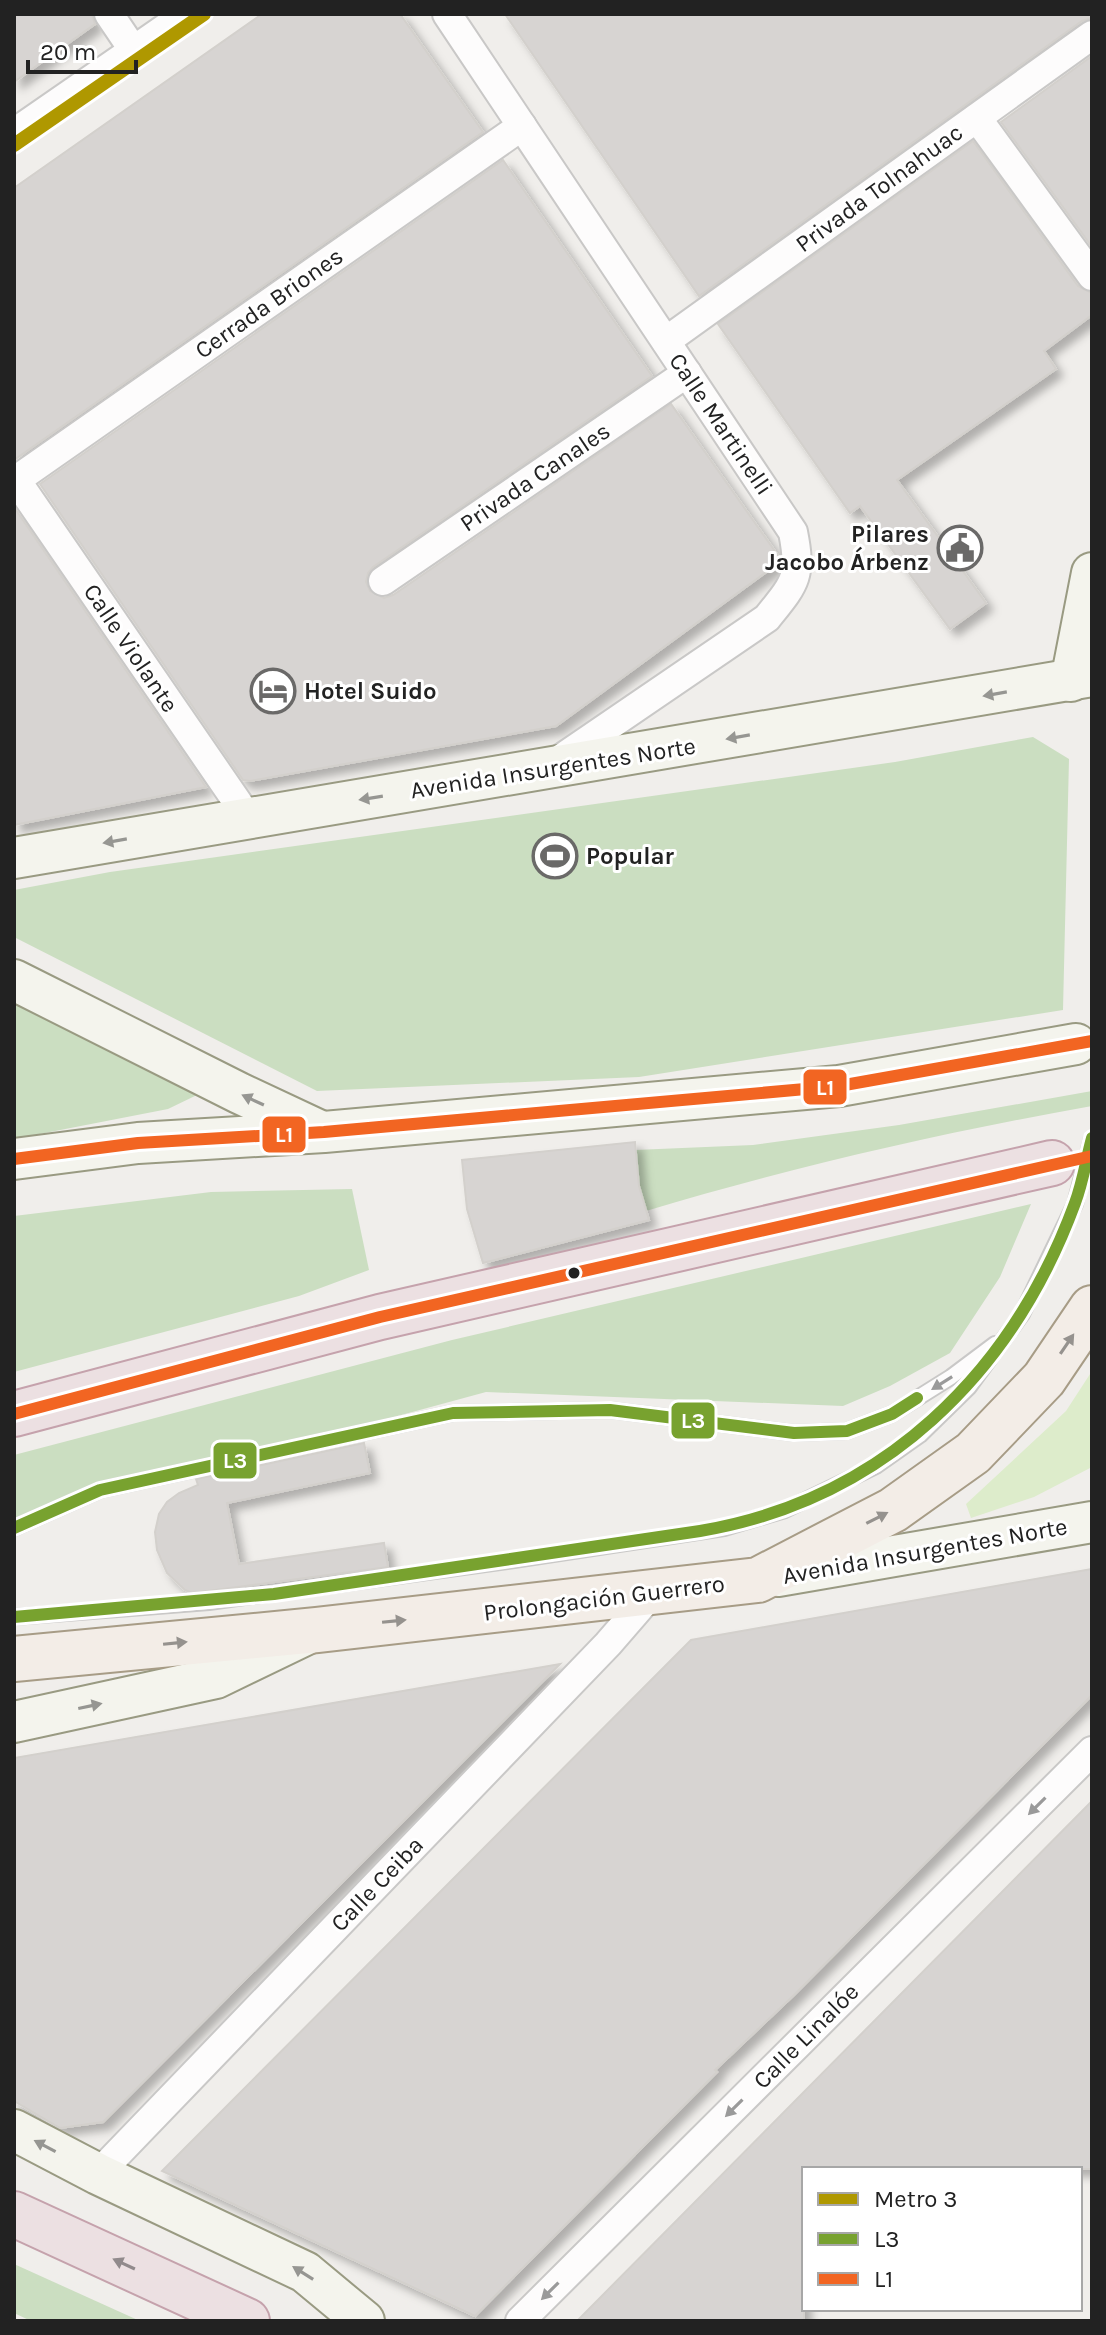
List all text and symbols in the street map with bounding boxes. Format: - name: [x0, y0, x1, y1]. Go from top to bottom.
- scale bar: [28, 24, 136, 74]
- text: 20 m: [40, 38, 96, 66]
- street label: Privada Tolnahuac: [790, 118, 968, 258]
- street label: Cerrada Briones: [190, 242, 348, 364]
- street label: Calle Martinelli: [663, 348, 779, 500]
- street label: Privada Canales: [455, 417, 615, 537]
- place label: Pilares Jacobo Árbenz: [765, 520, 929, 576]
- public building icon: Pilares Jacobo Árbenz: [936, 524, 984, 572]
- street label: Calle Violante: [78, 578, 184, 718]
- hotel icon: Hotel Suido: [249, 667, 297, 715]
- place label: Hotel Suido: [304, 677, 437, 705]
- one-way arrow: [982, 688, 1007, 701]
- one-way arrow: [725, 731, 750, 744]
- street label: Avenida Insurgentes Norte: [408, 732, 698, 804]
- one-way arrow: [358, 792, 383, 805]
- sports icon: Popular: [531, 832, 579, 880]
- one-way arrow: [102, 836, 127, 848]
- place label: Popular: [586, 842, 675, 870]
- line badge: L1: [802, 1068, 848, 1106]
- text: L1: [816, 1075, 834, 1101]
- one-way arrow: [241, 1093, 264, 1107]
- line badge: L1: [261, 1115, 307, 1154]
- text: L1: [275, 1122, 293, 1148]
- unlabelled marker: [566, 1265, 582, 1281]
- one-way arrow: [1059, 1334, 1074, 1355]
- one-way arrow: [931, 1375, 952, 1390]
- line badge: L3: [670, 1401, 716, 1440]
- text: L3: [681, 1408, 705, 1434]
- line badge: L3: [212, 1441, 258, 1480]
- text: L3: [223, 1448, 247, 1474]
- street label: Avenida Insurgentes Norte: [780, 1512, 1070, 1590]
- one-way arrow: [866, 1512, 889, 1525]
- street label: Prolongación Guerrero: [482, 1569, 726, 1627]
- one-way arrow: [382, 1615, 407, 1628]
- one-way arrow: [163, 1637, 188, 1650]
- one-way arrow: [78, 1699, 103, 1711]
- one-way arrow: [1028, 1796, 1047, 1814]
- street label: Calle Ceiba: [325, 1831, 429, 1937]
- street label: Calle Linalóe: [747, 1977, 865, 2095]
- one-way arrow: [725, 2098, 744, 2117]
- one-way arrow: [34, 2140, 56, 2154]
- legend: [802, 2167, 1082, 2311]
- text: Metro 3: [874, 2185, 957, 2213]
- text: L3: [874, 2225, 899, 2253]
- one-way arrow: [112, 2257, 136, 2271]
- one-way arrow: [293, 2265, 314, 2280]
- text: L1: [874, 2265, 893, 2293]
- one-way arrow: [541, 2281, 560, 2300]

